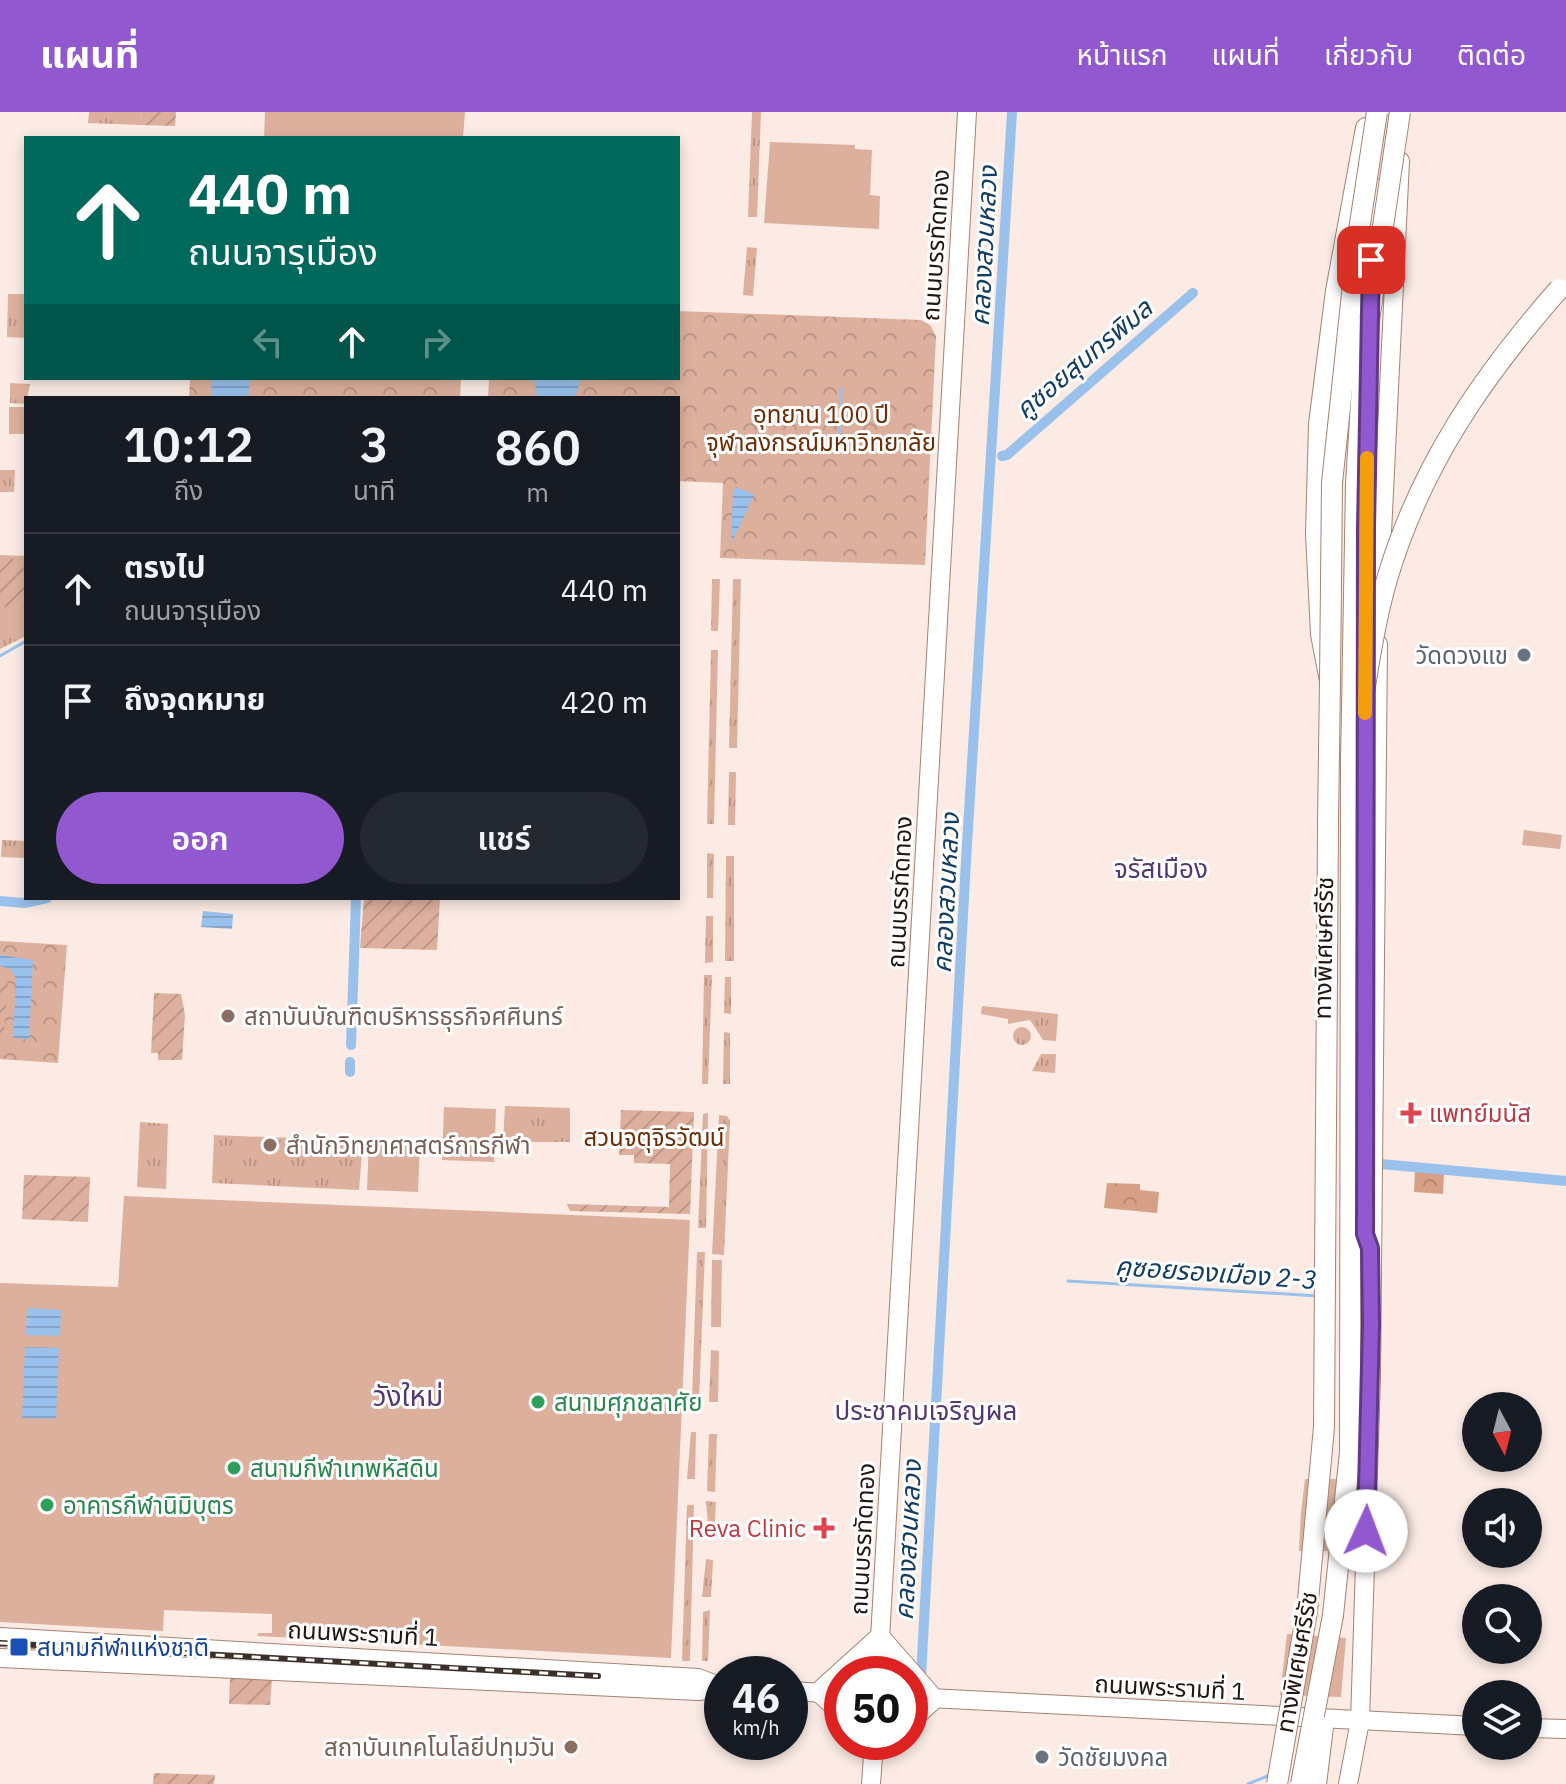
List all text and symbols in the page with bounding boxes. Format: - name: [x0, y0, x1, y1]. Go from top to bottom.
- text: แผนที่: [40, 29, 139, 78]
- text: หน้าแรก: [1077, 36, 1168, 73]
- text: แผนที่: [1212, 36, 1280, 73]
- text: เกี่ยวกับ: [1324, 36, 1413, 73]
- text: ติดต่อ: [1457, 36, 1526, 73]
- text: 440 m: [188, 157, 352, 229]
- water label: คลองสวนหลวง: [962, 164, 1004, 327]
- icon: ahead: [56, 168, 160, 272]
- street label: ถนนบรรทัดทอง: [914, 168, 956, 322]
- pin: [1337, 226, 1405, 294]
- text: ถนนจารุเมือง: [188, 228, 378, 275]
- icon: arrive: [1349, 238, 1393, 282]
- water label: คูซอยสุนทรพิมล: [1007, 290, 1160, 425]
- icon: left: [246, 320, 290, 364]
- icon: ahead: [330, 320, 374, 364]
- icon: right: [414, 320, 458, 364]
- park label: อุทยาน 100 ปี จุฬาลงกรณ์มหาวิทยาลัย: [706, 398, 936, 458]
- text: 10:12: [123, 413, 254, 475]
- text: 3: [360, 413, 388, 475]
- text: 860: [494, 416, 581, 478]
- text: ถึง: [174, 473, 203, 507]
- text: นาที: [353, 473, 395, 507]
- text: m: [526, 475, 549, 509]
- text: ตรงไป: [124, 547, 206, 586]
- icon: ahead: [56, 567, 100, 611]
- text: 440 m: [561, 570, 648, 609]
- text: ถนนจารุเมือง: [124, 593, 261, 627]
- place label: วัดดวงแข: [1415, 639, 1508, 671]
- marker: วัดดวงแข: [1515, 646, 1533, 664]
- icon: arrive: [56, 679, 100, 723]
- text: ถึงจุดหมาย: [124, 679, 265, 718]
- text: 420 m: [561, 682, 648, 721]
- button: ออก: [56, 792, 344, 884]
- button: แชร์: [360, 792, 648, 884]
- water label: คลองสวนหลวง: [924, 811, 966, 974]
- street label: ถนนบรรทัดทอง: [879, 815, 919, 969]
- district label: จรัสเมือง: [1114, 851, 1208, 885]
- street label: ทางพิเศษศรีรัช: [1306, 876, 1340, 1020]
- place label: สถาบันบัณฑิตบริหารธุรกิจศศินทร์: [244, 1000, 564, 1032]
- marker: สถาบันบัณฑิตบริหารธุรกิจศศินทร์: [219, 1007, 237, 1025]
- place label: แพทย์มนัส: [1429, 1097, 1531, 1129]
- marker: แพทย์มนัส: [1400, 1102, 1422, 1124]
- park label: สวนจตุจิรวัฒน์: [584, 1121, 724, 1153]
- place label: สำนักวิทยาศาสตร์การกีฬา: [286, 1129, 531, 1161]
- marker: สำนักวิทยาศาสตร์การกีฬา: [261, 1136, 279, 1154]
- water label: คูซอยรองเมือง 2-3: [1114, 1248, 1318, 1296]
- district label: วังใหม่: [373, 1377, 443, 1414]
- place label: สนามศุภชลาศัย: [554, 1386, 702, 1418]
- north arrow: [1462, 1392, 1542, 1472]
- map controls: [1462, 1392, 1542, 1760]
- marker: สนามศุภชลาศัย: [529, 1393, 547, 1411]
- district label: ประชาคมเจริญผล: [835, 1393, 1017, 1427]
- place label: สนามกีฬาเทพหัสดิน: [250, 1452, 439, 1484]
- water label: คลองสวนหลวง: [886, 1458, 928, 1621]
- marker: สนามกีฬาเทพหัสดิน: [225, 1459, 243, 1477]
- street label: ถนนบรรทัดทอง: [842, 1462, 882, 1616]
- button: sound: [1462, 1488, 1542, 1568]
- place label: อาคารกีฬานิมิบุตร: [63, 1489, 234, 1521]
- position arrow: [1324, 1489, 1408, 1573]
- marker: อาคารกีฬานิมิบุตร: [38, 1496, 56, 1514]
- place label: Reva Clinic: [689, 1512, 806, 1544]
- marker: Reva Clinic: [813, 1517, 835, 1539]
- button: search: [1462, 1584, 1542, 1664]
- street label: ทางพิเศษศรีรัช: [1268, 1589, 1324, 1735]
- street label: ถนนพระรามที่ 1: [287, 1613, 439, 1653]
- place label: สนามกีฬาแห่งชาติ: [37, 1631, 209, 1663]
- marker: สนามกีฬาแห่งชาติ: [8, 1636, 30, 1658]
- speed limit sign: 50: [824, 1656, 928, 1760]
- street label: ถนนพระรามที่ 1: [1094, 1667, 1246, 1707]
- text: 46: [732, 1672, 780, 1724]
- button: layers: [1462, 1680, 1542, 1760]
- text: km/h: [732, 1714, 780, 1741]
- place label: สถาบันเทคโนโลยีปทุมวัน: [324, 1731, 555, 1763]
- marker: สถาบันเทคโนโลยีปทุมวัน: [562, 1738, 580, 1756]
- place label: วัดชัยมงคล: [1058, 1741, 1168, 1773]
- marker: วัดชัยมงคล: [1033, 1748, 1051, 1766]

